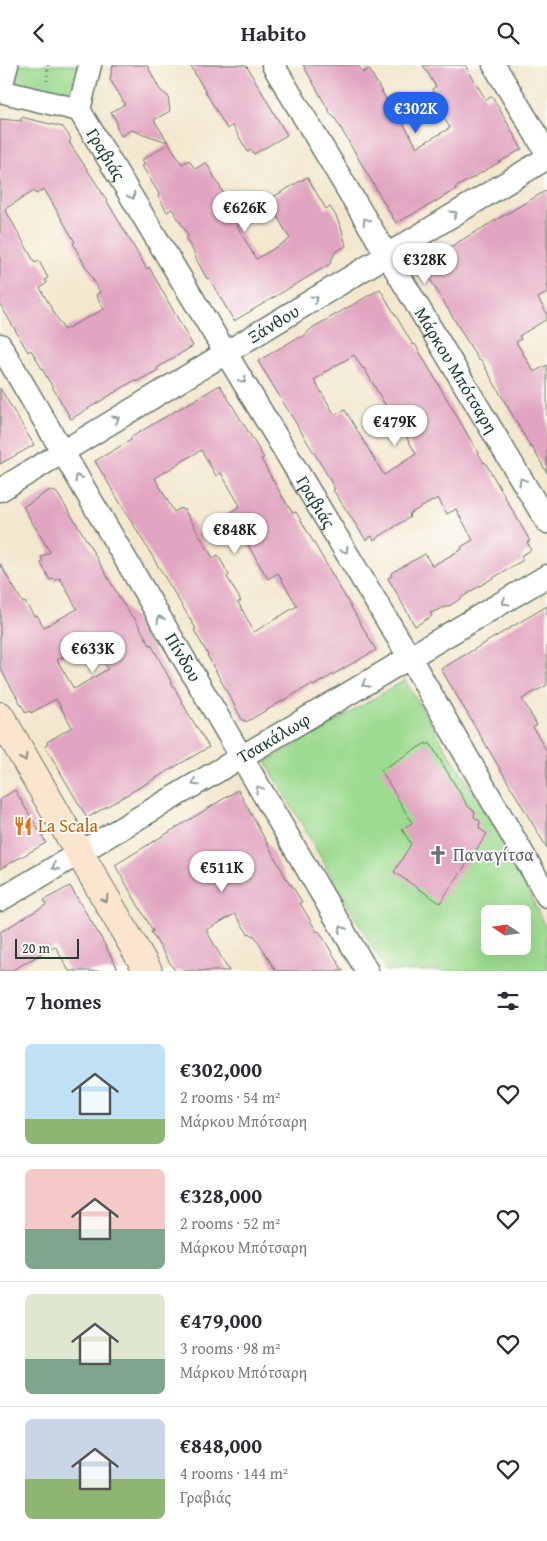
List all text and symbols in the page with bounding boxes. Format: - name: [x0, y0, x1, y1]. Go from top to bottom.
- text: Habito: [241, 17, 306, 49]
- icon: back: [25, 19, 53, 47]
- icon: search: [494, 19, 522, 47]
- pin: €302K: [381, 92, 451, 134]
- text: €302K: [394, 96, 438, 120]
- street label: Γραβιάς: [80, 123, 133, 186]
- one-way arrow: [125, 191, 135, 200]
- pin: €626K: [210, 191, 280, 233]
- text: €626K: [223, 195, 267, 219]
- one-way arrow: [448, 211, 457, 221]
- one-way arrow: [362, 218, 372, 227]
- pin: €328K: [390, 243, 460, 285]
- text: €328K: [403, 247, 447, 271]
- one-way arrow: [310, 295, 319, 305]
- street label: Ξάνθου: [242, 297, 304, 350]
- street label: Μάρκου Μπότσαρη: [408, 302, 505, 438]
- one-way arrow: [236, 375, 246, 384]
- pin: €479K: [360, 405, 430, 447]
- text: €479K: [373, 409, 417, 433]
- one-way arrow: [111, 416, 120, 426]
- street label: Γραβιάς: [290, 470, 343, 534]
- one-way arrow: [75, 475, 85, 484]
- one-way arrow: [518, 477, 528, 486]
- pin: €848K: [200, 513, 270, 555]
- text: €848K: [213, 517, 257, 541]
- one-way arrow: [338, 544, 348, 553]
- one-way arrow: [502, 595, 511, 605]
- one-way arrow: [156, 615, 166, 624]
- street label: Πίνδου: [158, 627, 209, 687]
- pin: €633K: [58, 631, 128, 674]
- text: €633K: [71, 636, 115, 660]
- one-way arrow: [362, 678, 371, 688]
- street label: Τσακάλωφ: [232, 705, 315, 770]
- one-way arrow: [18, 753, 28, 762]
- one-way arrow: [191, 777, 200, 787]
- one-way arrow: [256, 786, 266, 795]
- place label: La Scala: [38, 812, 99, 839]
- restaurant icon: La Scala: [12, 815, 34, 837]
- place label: Παναγίτσα: [453, 841, 534, 868]
- church icon: Παναγίτσα: [427, 844, 449, 866]
- pin: €511K: [187, 851, 257, 893]
- text: €511K: [200, 855, 244, 879]
- one-way arrow: [52, 860, 61, 870]
- one-way arrow: [99, 894, 109, 903]
- north arrow: [481, 905, 531, 955]
- map controls: [481, 905, 531, 955]
- one-way arrow: [339, 926, 349, 935]
- scale bar: [15, 936, 79, 959]
- text: 20 m: [22, 938, 50, 958]
- text: 7 homes: [25, 986, 101, 1017]
- icon: filters: [494, 987, 522, 1015]
- text: €302,000: [180, 1054, 262, 1085]
- icon: home: [65, 1064, 125, 1124]
- icon: heart: [494, 1080, 522, 1108]
- text: 2 rooms · 54 m²: [180, 1085, 280, 1109]
- text: Μάρκου Μπότσαρη: [180, 1109, 307, 1133]
- text: €328,000: [180, 1180, 262, 1211]
- icon: home: [65, 1189, 125, 1249]
- icon: heart: [494, 1205, 522, 1233]
- text: 2 rooms · 52 m²: [180, 1211, 280, 1235]
- text: Μάρκου Μπότσαρη: [180, 1235, 307, 1259]
- text: €479,000: [180, 1305, 262, 1336]
- icon: home: [65, 1314, 125, 1374]
- icon: heart: [494, 1330, 522, 1358]
- text: 3 rooms · 98 m²: [180, 1336, 280, 1360]
- text: Μάρκου Μπότσαρη: [180, 1360, 307, 1384]
- text: €848,000: [180, 1430, 262, 1461]
- icon: home: [65, 1439, 125, 1499]
- icon: heart: [494, 1455, 522, 1483]
- text: 4 rooms · 144 m²: [180, 1461, 288, 1485]
- text: Γραβιάς: [180, 1485, 231, 1509]

